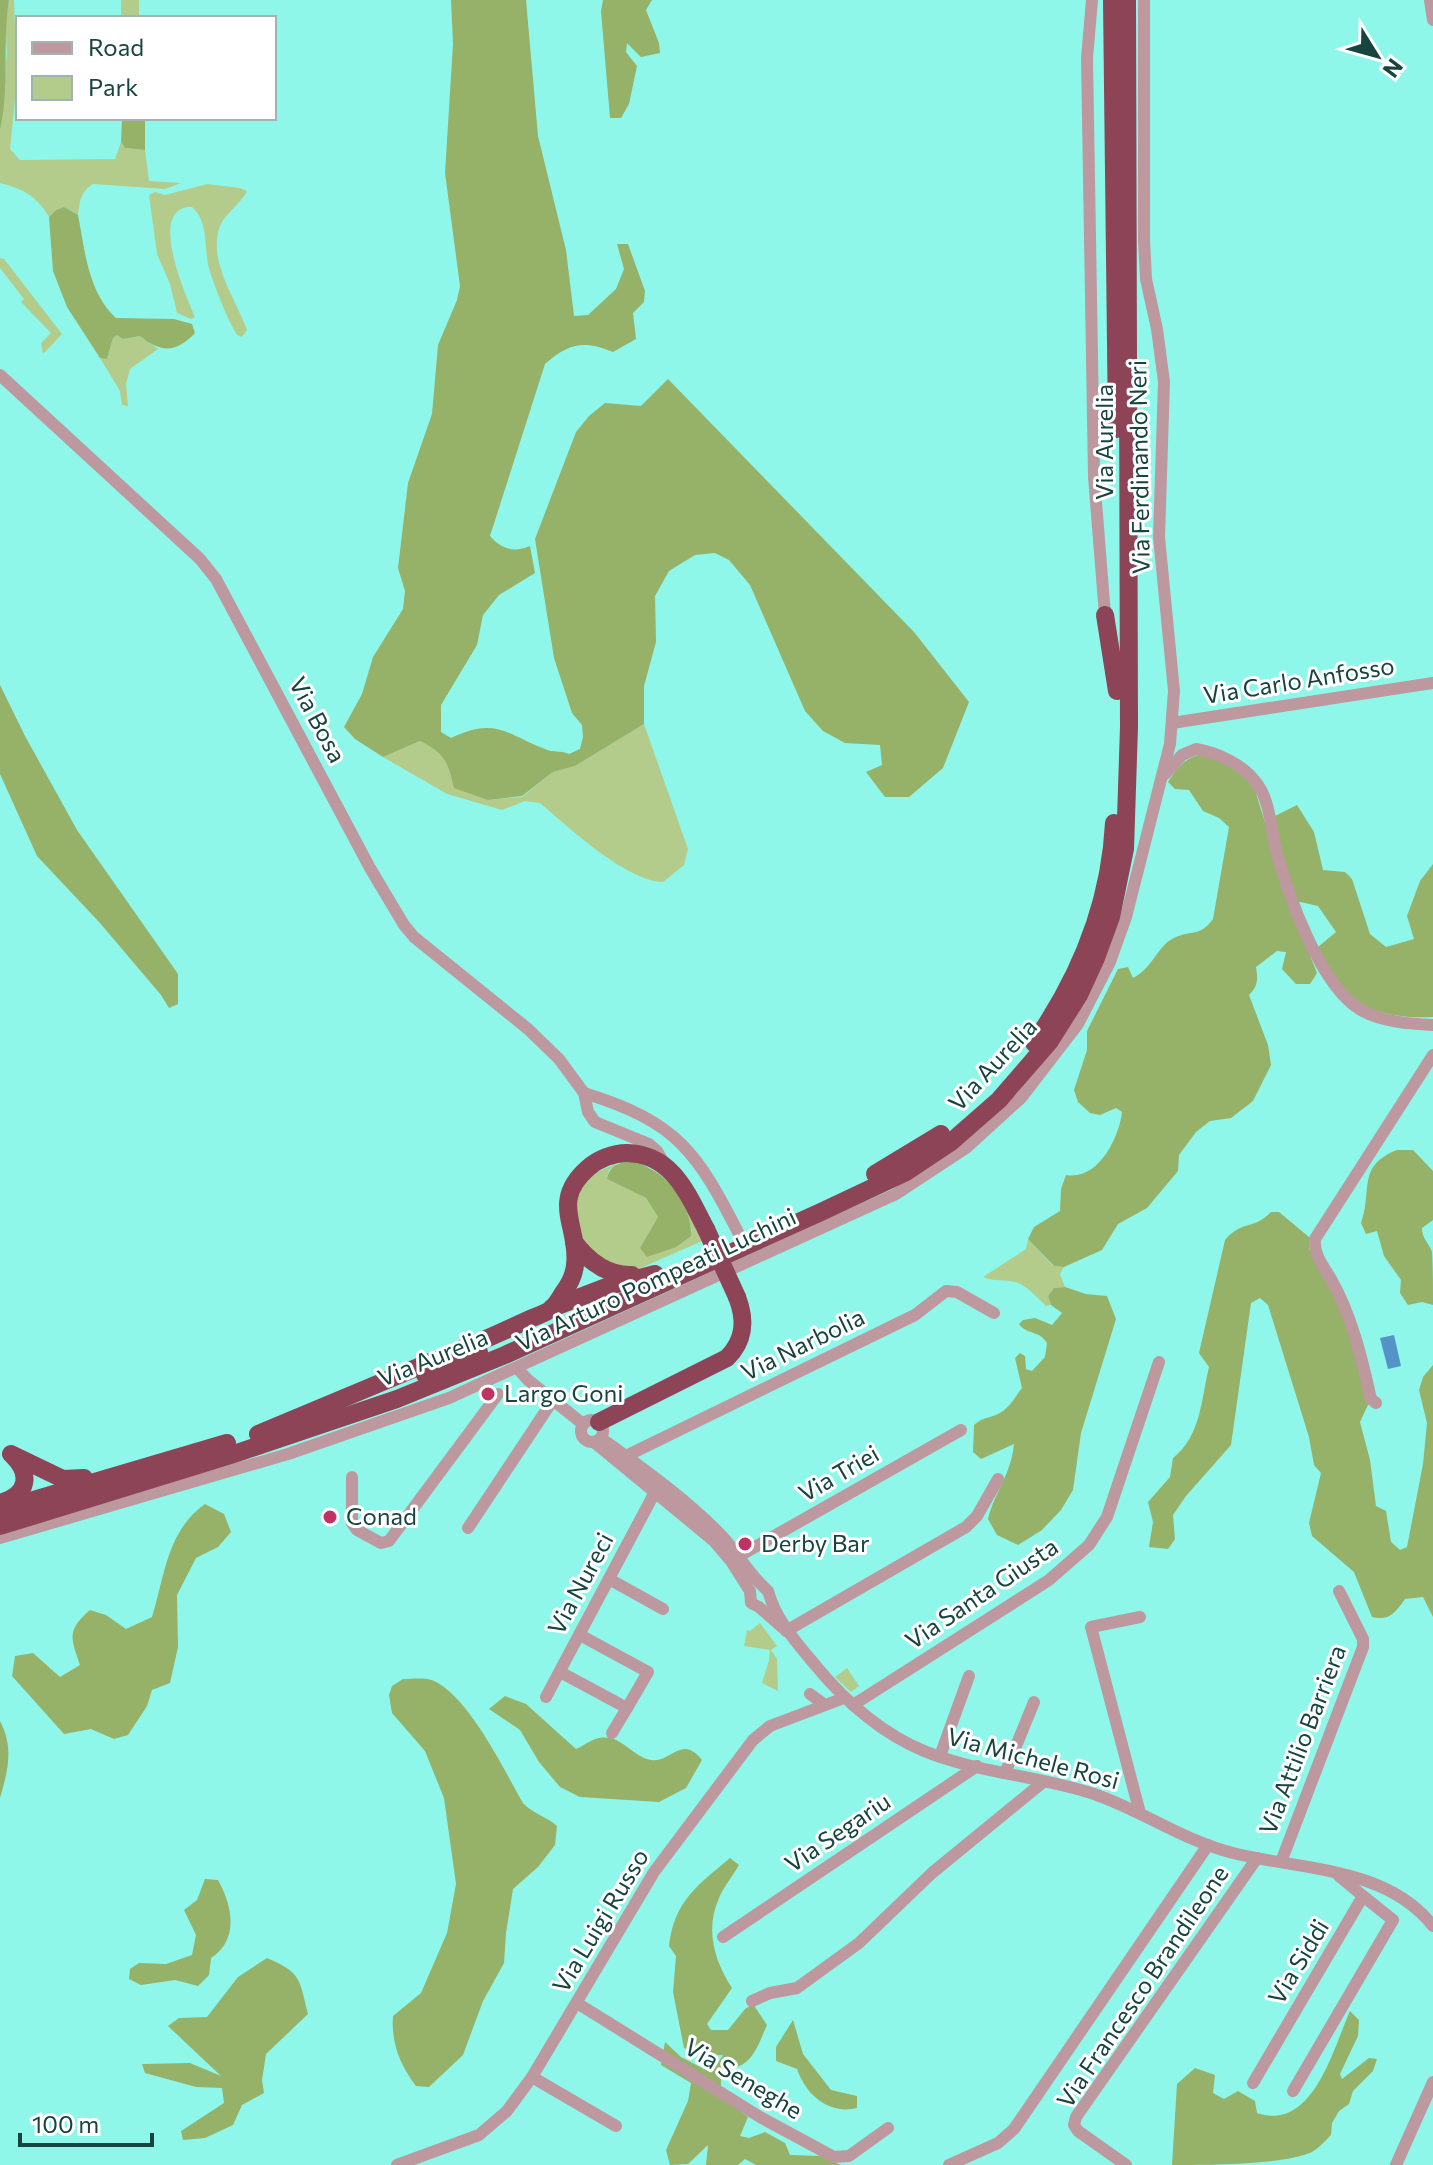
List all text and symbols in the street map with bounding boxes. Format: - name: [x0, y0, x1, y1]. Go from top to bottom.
- legend: [16, 16, 276, 120]
- north arrow: [1337, 16, 1417, 96]
- text: Road: [88, 32, 144, 61]
- text: N: [1378, 54, 1409, 83]
- text: Park: [88, 72, 138, 101]
- street label: Via Ferdinando Neri: [1122, 360, 1155, 574]
- street label: Via Aurelia: [1089, 384, 1118, 500]
- street label: Via Carlo Anfosso: [1201, 650, 1396, 709]
- street label: Via Bosa: [284, 671, 353, 767]
- street label: Via Aurelia: [942, 1012, 1042, 1116]
- street label: Via Arturo Pompeati Luchini: [511, 1201, 800, 1356]
- street label: Via Narbolia: [736, 1301, 869, 1386]
- street label: Via Aurelia: [373, 1321, 492, 1392]
- place label: Largo Goni: [504, 1378, 623, 1407]
- marker: Largo Goni: [479, 1385, 497, 1403]
- street label: Via Triei: [793, 1438, 884, 1507]
- place label: Conad: [346, 1501, 417, 1530]
- marker: Conad: [321, 1508, 339, 1526]
- street label: Via Nureci: [541, 1527, 619, 1639]
- place label: Derby Bar: [761, 1528, 870, 1557]
- street label: Via Santa Giusta: [899, 1531, 1063, 1654]
- marker: Derby Bar: [736, 1535, 754, 1553]
- street label: Via Attilio Barriera: [1252, 1641, 1351, 1838]
- street label: Via Michele Rosi: [944, 1721, 1123, 1794]
- street label: Via Segariu: [779, 1786, 895, 1878]
- street label: Via Luigi Russo: [545, 1843, 654, 1997]
- street label: Via Francesco Brandileone: [1050, 1860, 1234, 2113]
- street label: Via Siddi: [1261, 1913, 1334, 2009]
- street label: Via Seneghe: [680, 2031, 808, 2124]
- scale bar: [20, 2097, 152, 2147]
- text: 100 m: [32, 2109, 99, 2138]

